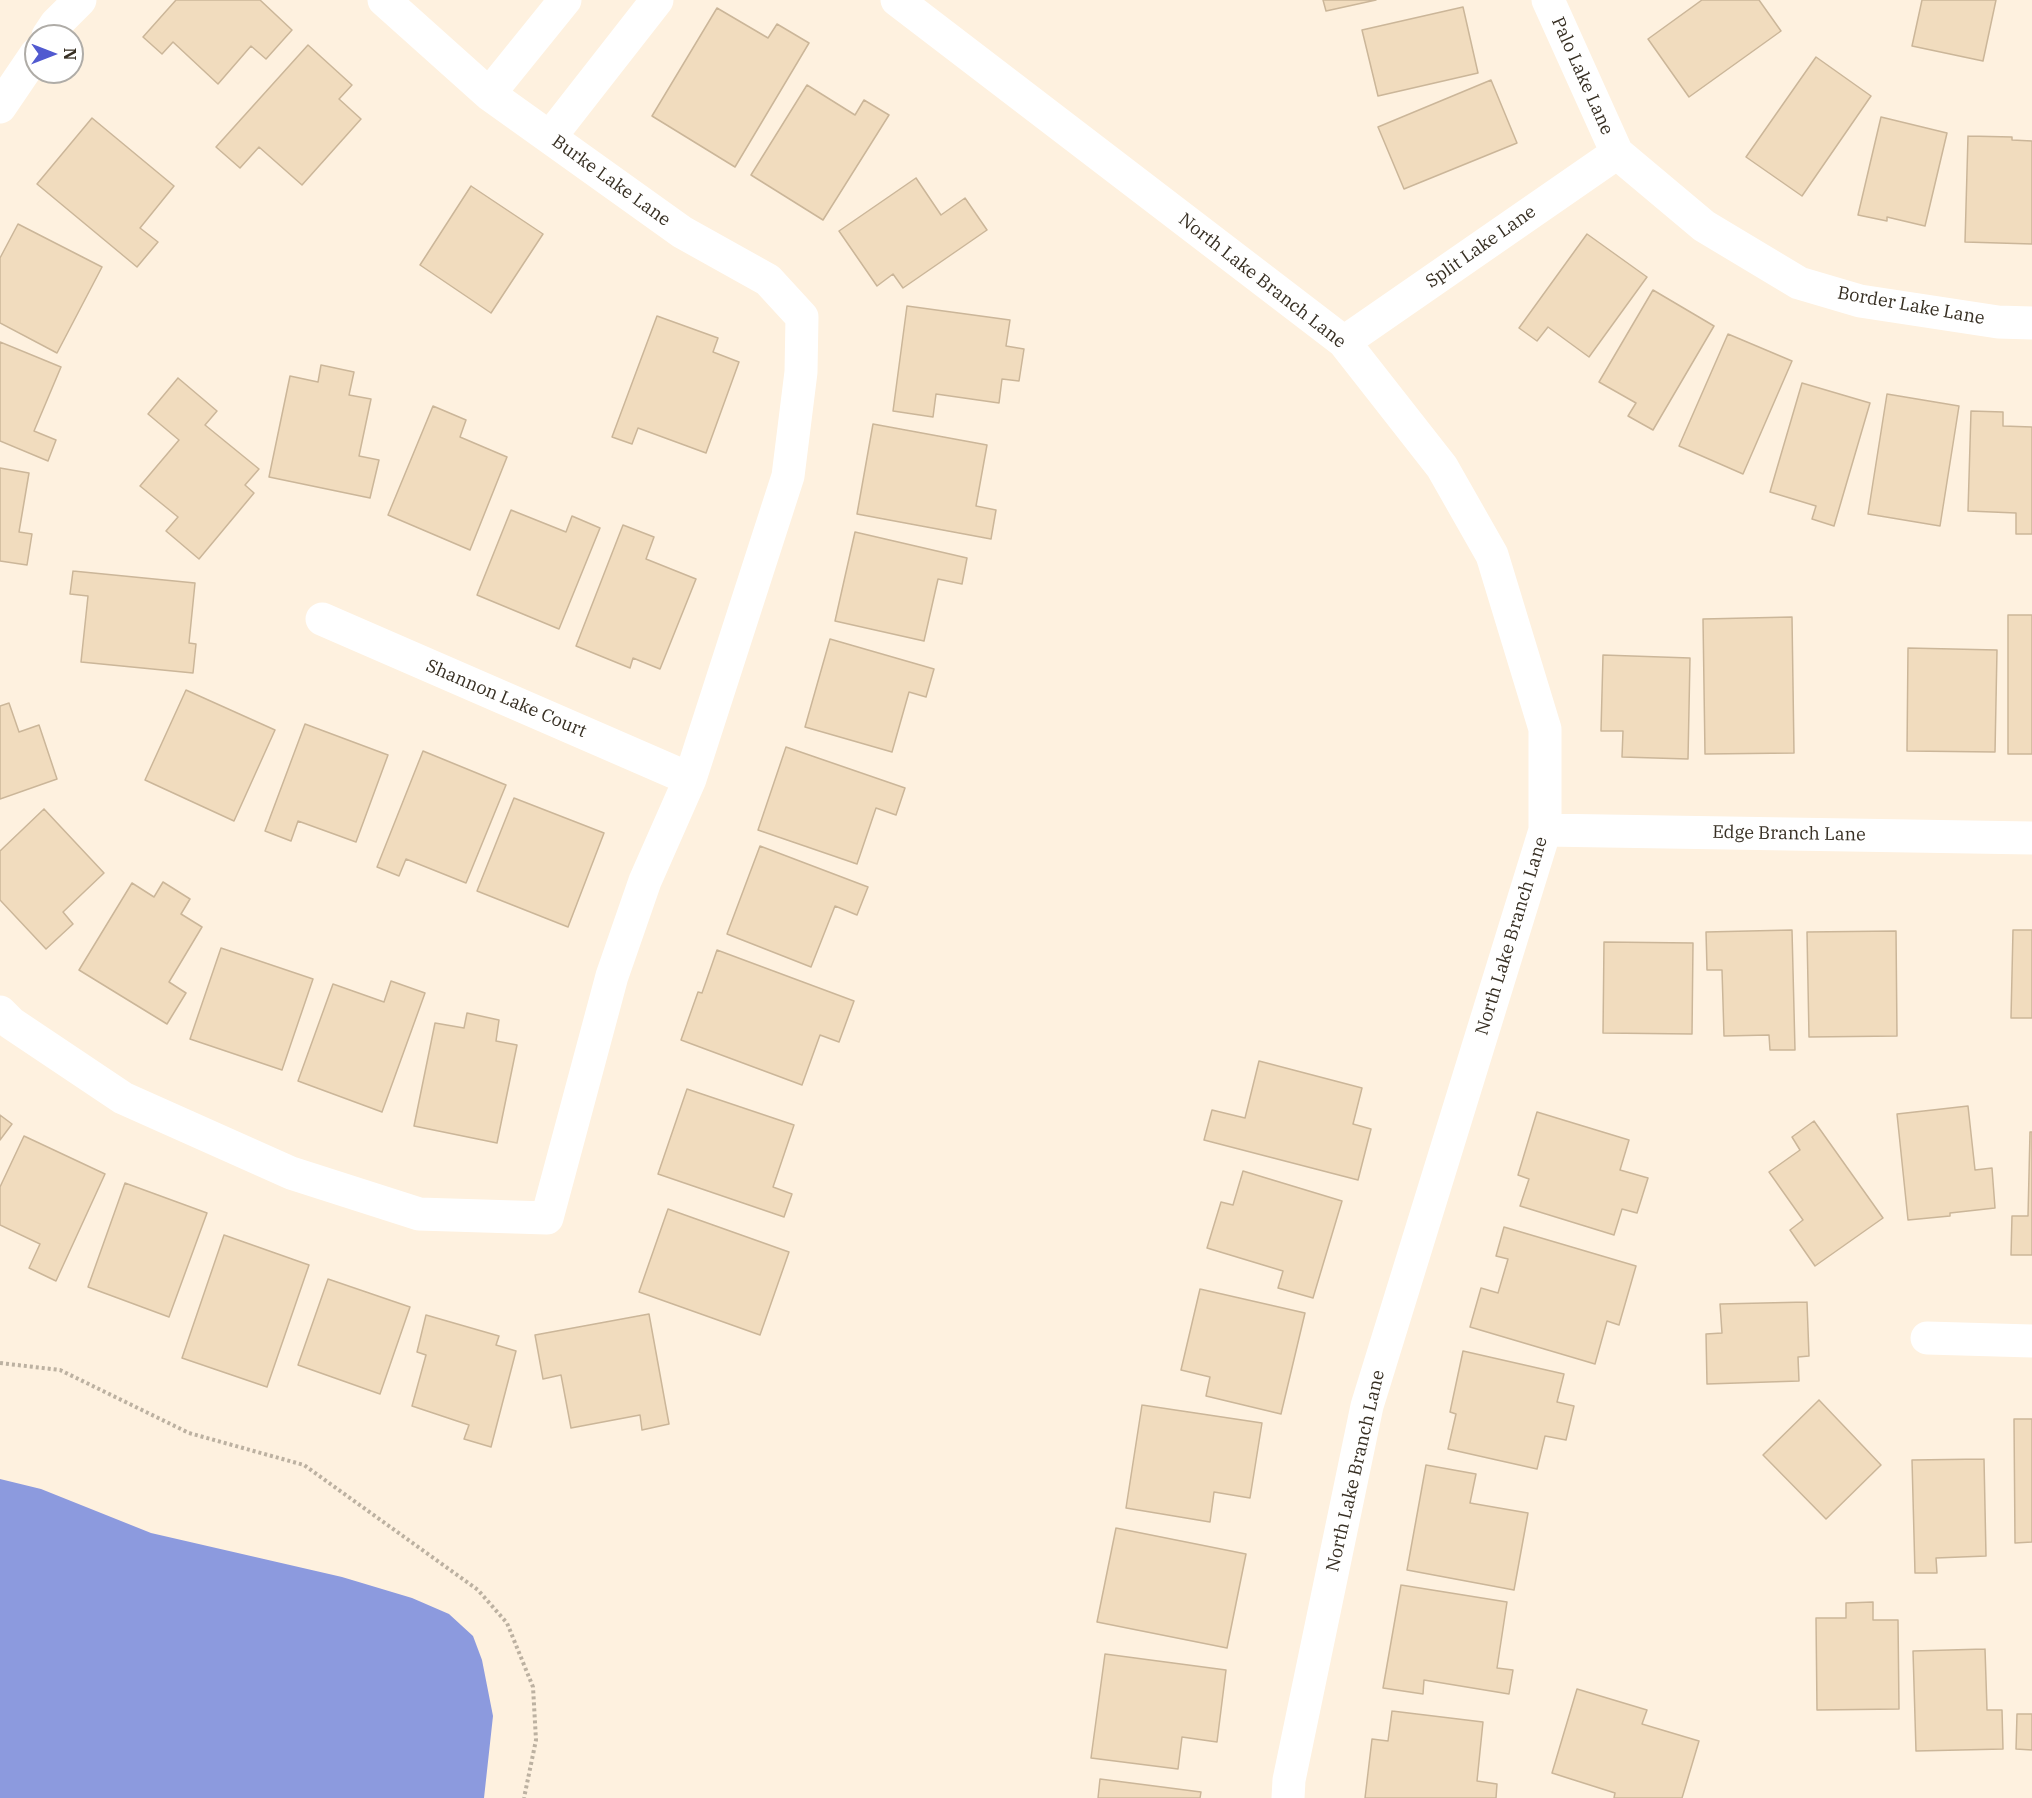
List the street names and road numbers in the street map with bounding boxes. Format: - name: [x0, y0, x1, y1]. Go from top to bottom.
- street label: Palo Lake Lane: [1546, 14, 1618, 138]
- street label: Burke Lake Lane: [547, 131, 675, 231]
- street label: Split Lake Lane: [1422, 201, 1540, 293]
- street label: North Lake Branch Lane: [1174, 209, 1350, 353]
- street label: Border Lake Lane: [1836, 282, 1986, 330]
- street label: Shannon Lake Court: [422, 655, 590, 743]
- street label: Edge Branch Lane: [1712, 822, 1866, 846]
- street label: North Lake Branch Lane: [1472, 834, 1552, 1038]
- street label: North Lake Branch Lane: [1322, 1368, 1390, 1574]

